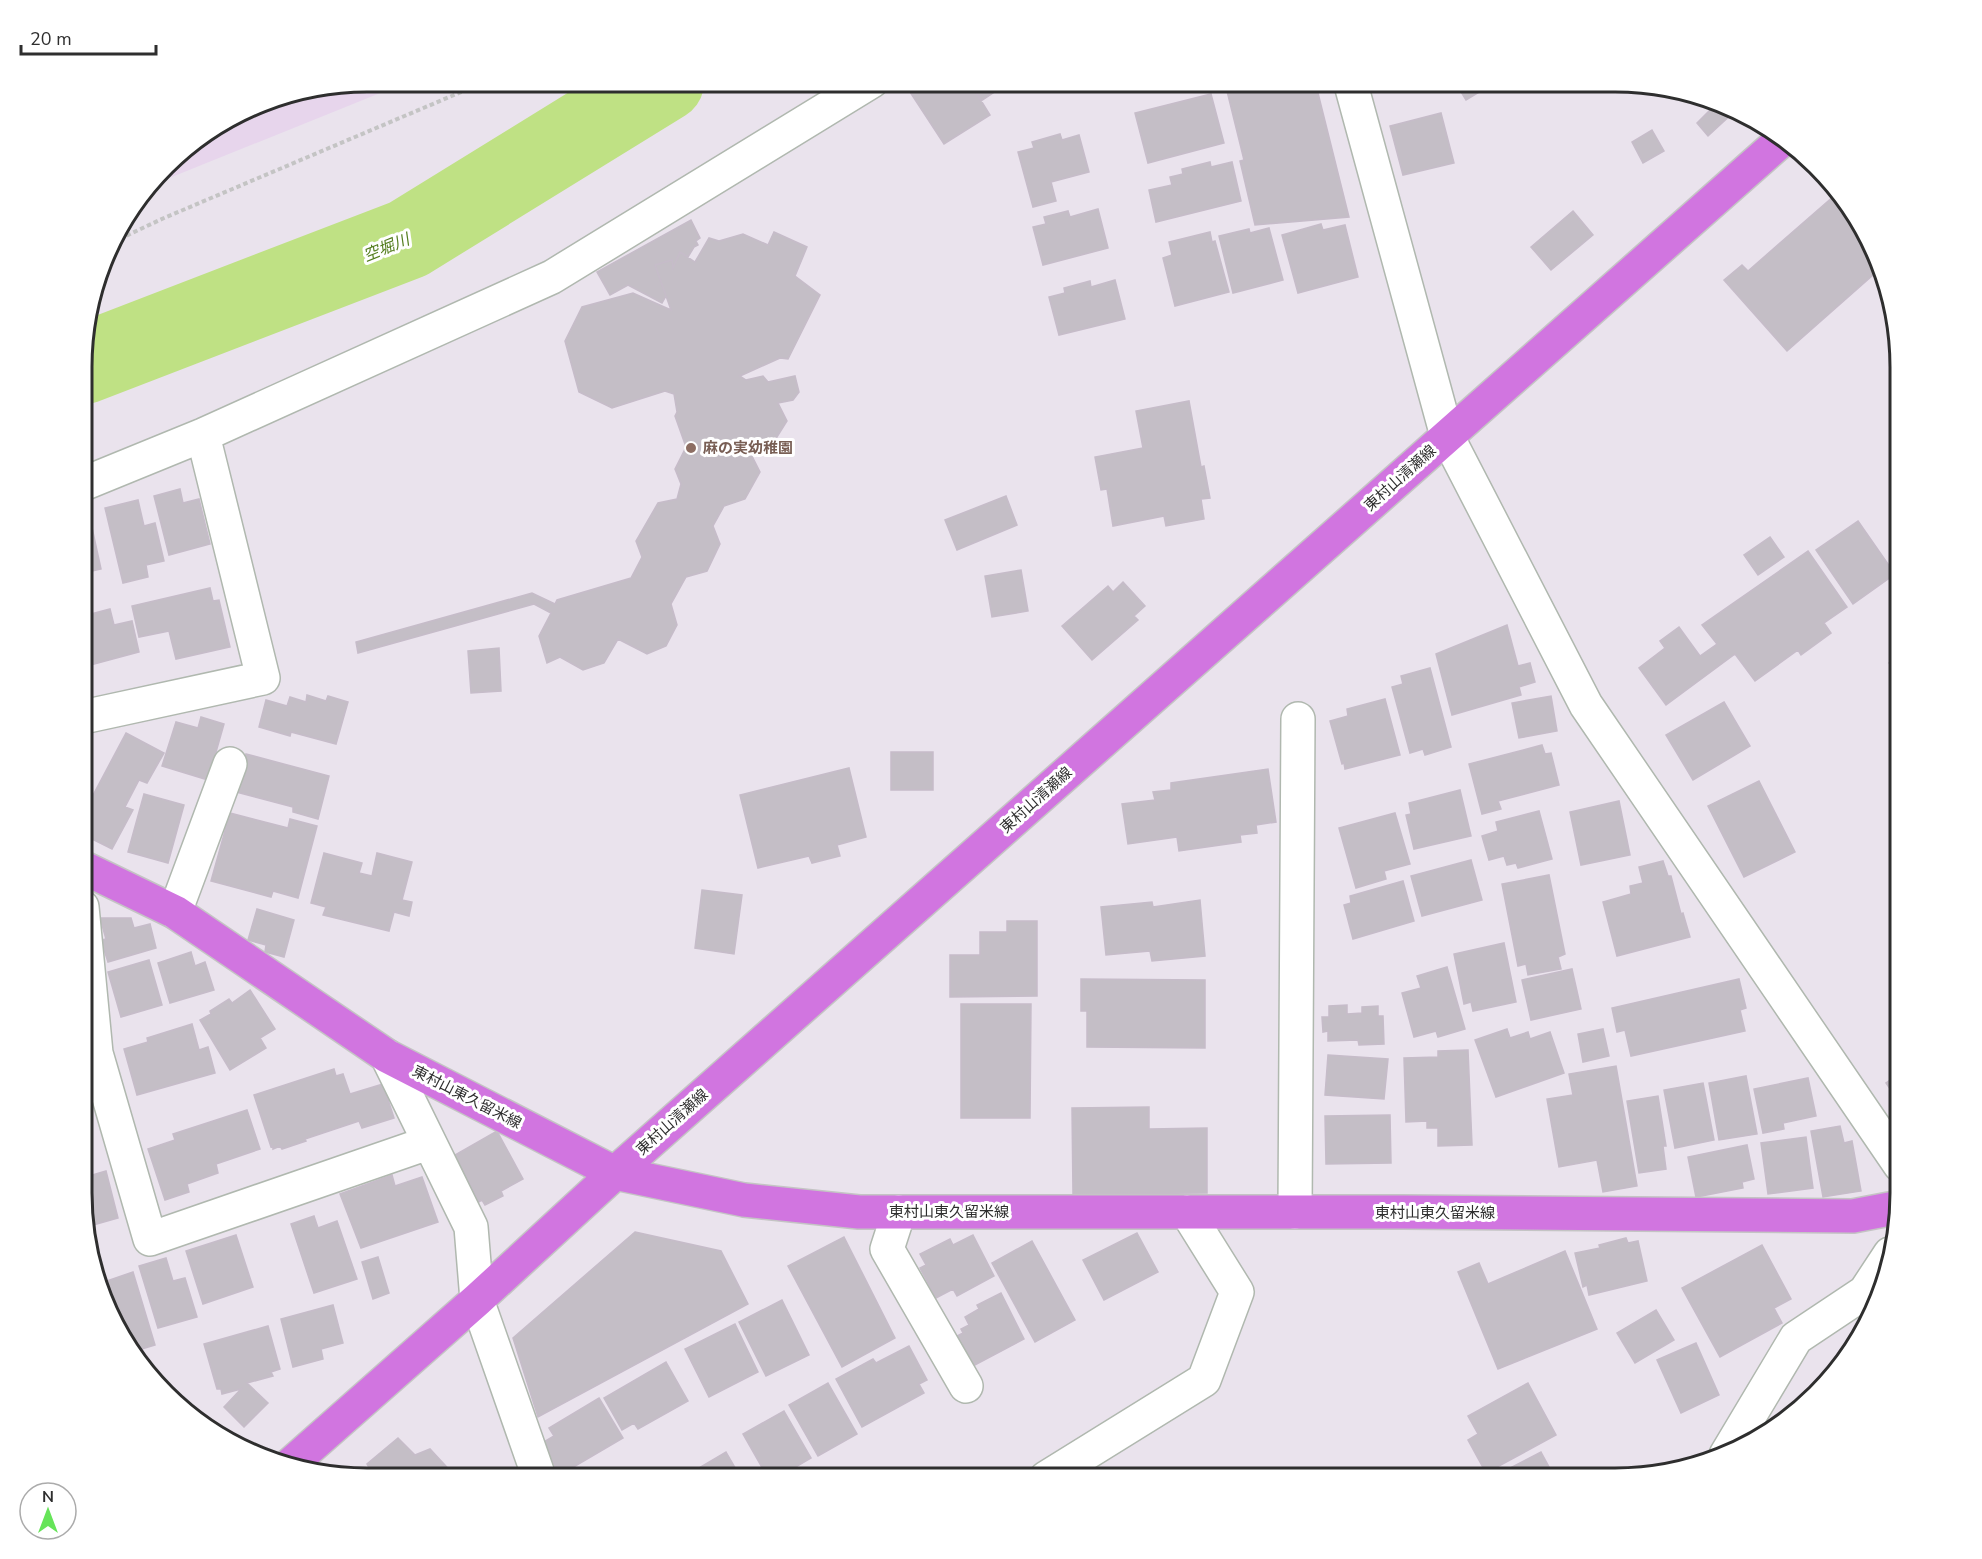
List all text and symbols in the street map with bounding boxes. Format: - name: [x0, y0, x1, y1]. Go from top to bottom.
- scale bar: [21, 18, 156, 56]
- text: 20 m: [30, 27, 72, 51]
- water label: 空堀川: [360, 228, 415, 267]
- place label: 麻の実幼稚園: [703, 438, 793, 458]
- street label: 東村山清瀬線: [1360, 440, 1440, 516]
- marker: 麻の実幼稚園: [684, 441, 698, 455]
- street label: 東村山清瀬線: [996, 762, 1076, 838]
- street label: 東村山東久留米線: [409, 1061, 525, 1133]
- street label: 東村山清瀬線: [632, 1084, 712, 1160]
- street label: 東村山東久留米線: [889, 1202, 1009, 1222]
- street label: 東村山東久留米線: [1375, 1203, 1495, 1223]
- north arrow: [18, 1481, 78, 1541]
- text: N: [42, 1486, 54, 1508]

